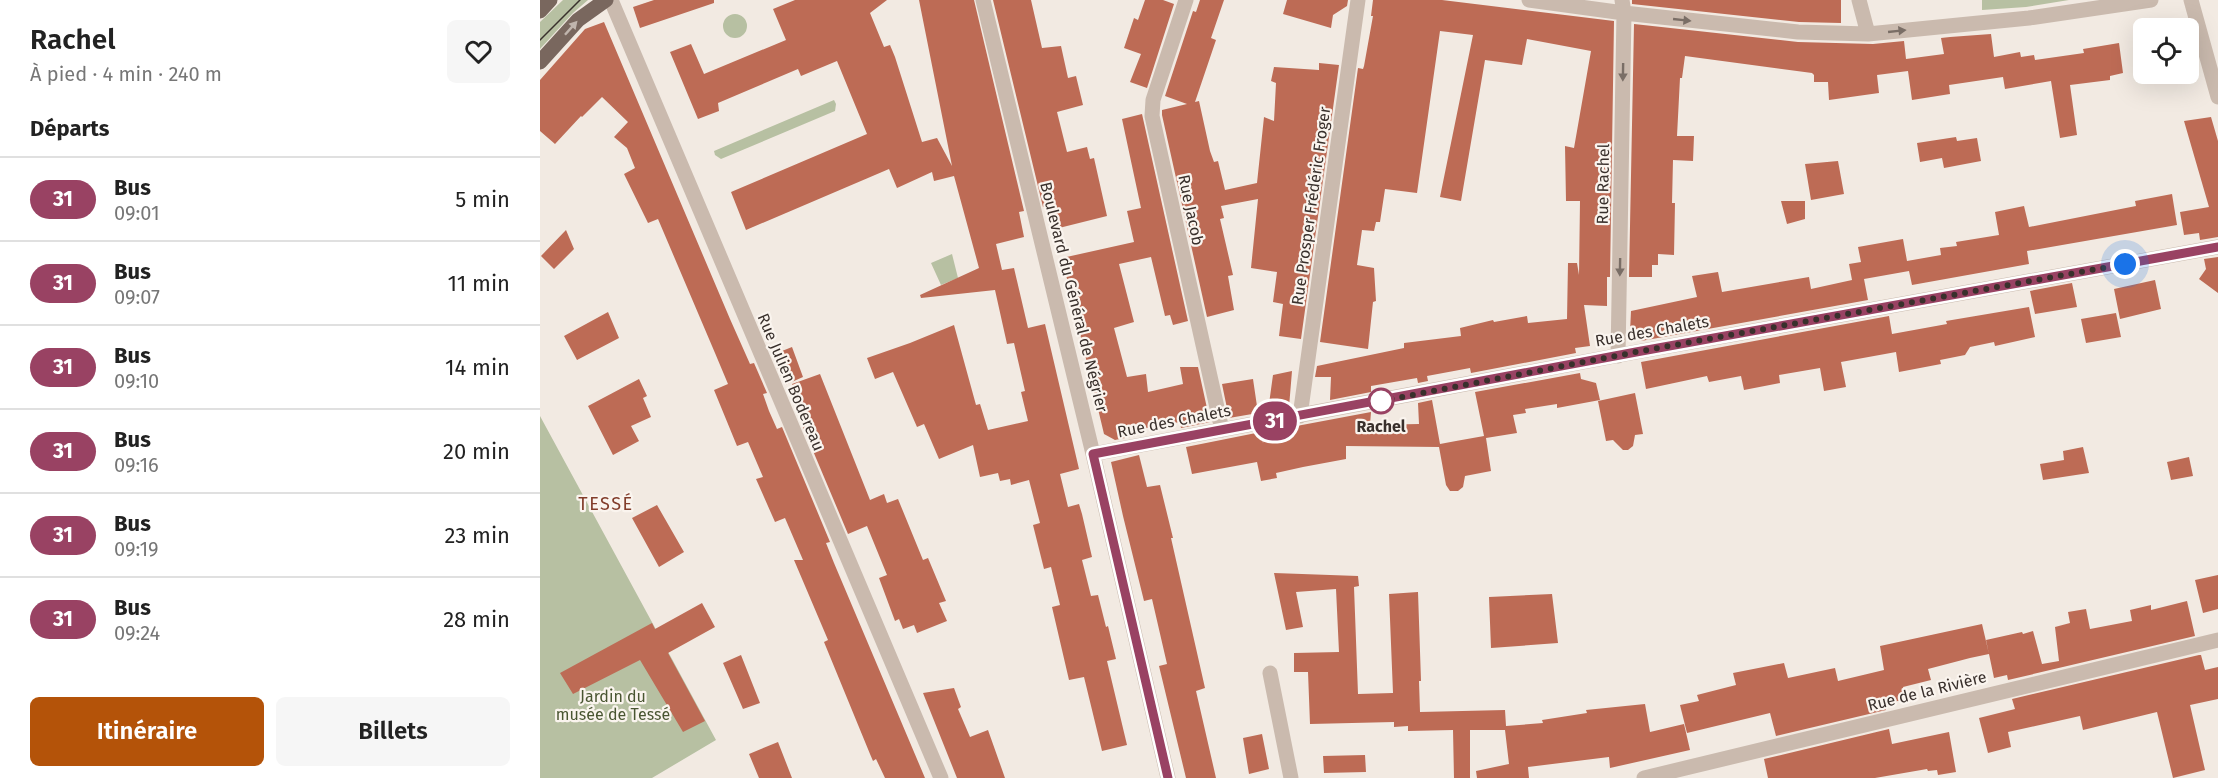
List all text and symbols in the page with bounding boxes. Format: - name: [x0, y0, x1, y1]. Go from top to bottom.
- one-way arrow: [1673, 15, 1692, 24]
- map controls: [2133, 18, 2199, 84]
- button: locate: [2133, 18, 2199, 84]
- button: heart: [447, 20, 510, 83]
- one-way arrow: [564, 21, 578, 36]
- text: Rachel: [30, 23, 116, 56]
- one-way arrow: [1888, 26, 1907, 36]
- text: À pied · 4 min · 240 m: [30, 62, 222, 86]
- one-way arrow: [1618, 62, 1628, 81]
- street label: Rue Prosper Frédéric Froger: [1288, 105, 1334, 306]
- text: Départs: [30, 115, 109, 142]
- street label: Rue Rachel: [1593, 143, 1613, 224]
- street label: Rue Jacob: [1174, 173, 1208, 247]
- text: Bus: [114, 174, 151, 201]
- street label: Boulevard du Général de Négrier: [1036, 180, 1112, 415]
- text: 31: [53, 186, 73, 212]
- text: 5 min: [455, 186, 510, 213]
- text: 09:01: [114, 201, 160, 225]
- your location: [2110, 249, 2140, 279]
- one-way arrow: [1615, 257, 1625, 276]
- text: Bus: [114, 258, 151, 285]
- text: 31: [53, 270, 73, 296]
- text: 11 min: [447, 270, 510, 297]
- text: 09:07: [114, 285, 160, 309]
- street label: Rue Julien Bodereau: [753, 310, 829, 454]
- street label: Rue des Chalets: [1594, 312, 1710, 350]
- text: Bus: [114, 342, 151, 369]
- text: 31: [53, 354, 73, 380]
- text: 14 min: [445, 354, 510, 381]
- text: 09:10: [114, 369, 159, 393]
- marker: Rachel: [1368, 388, 1394, 414]
- street label: Rue des Chalets: [1116, 401, 1232, 441]
- line badge: 31: [1248, 402, 1302, 440]
- text: 31: [1265, 408, 1285, 434]
- place label: Rachel: [1357, 417, 1406, 436]
- text: Bus: [114, 426, 151, 453]
- text: 31: [53, 438, 73, 464]
- text: 20 min: [443, 438, 510, 465]
- text: 09:16: [114, 453, 159, 477]
- district label: TESSÉ: [578, 492, 634, 515]
- text: Bus: [114, 510, 151, 537]
- text: 31: [53, 522, 73, 548]
- text: 23 min: [444, 522, 510, 549]
- text: 09:19: [114, 537, 159, 561]
- text: Bus: [114, 594, 151, 621]
- text: 31: [53, 606, 73, 632]
- text: 28 min: [443, 606, 510, 633]
- text: 09:24: [114, 621, 160, 645]
- street label: Rue de la Rivière: [1866, 667, 1988, 715]
- park label: Jardin du musée de Tessé: [556, 687, 670, 724]
- button: Itinéraire: [30, 697, 264, 766]
- button: Billets: [276, 697, 510, 766]

